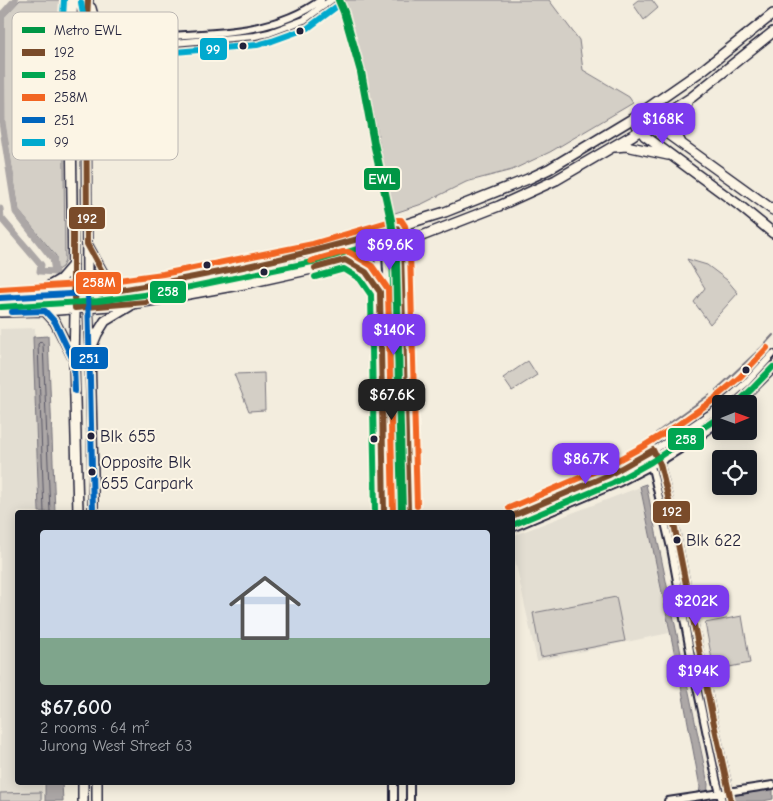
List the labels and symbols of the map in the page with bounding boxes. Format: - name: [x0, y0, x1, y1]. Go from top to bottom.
- legend: [12, 12, 178, 160]
- text: Metro EWL: [54, 22, 122, 39]
- unlabelled marker: [295, 26, 305, 36]
- line badge: 99: [199, 37, 228, 61]
- text: 99: [206, 41, 220, 58]
- unlabelled marker: [238, 41, 248, 51]
- text: 192: [54, 44, 74, 61]
- text: 258: [54, 67, 76, 84]
- text: 258M: [54, 89, 88, 106]
- pin: $168K: [628, 102, 698, 145]
- text: 251: [54, 112, 74, 129]
- text: 99: [54, 134, 69, 151]
- line badge: EWL: [363, 167, 401, 191]
- text: EWL: [368, 171, 396, 188]
- line badge: 192: [68, 206, 106, 230]
- text: 192: [77, 210, 97, 227]
- pin: $69.6K: [349, 228, 431, 271]
- unlabelled marker: [202, 260, 212, 270]
- unlabelled marker: [259, 267, 269, 277]
- line badge: 258M: [75, 271, 122, 295]
- text: 258M: [83, 274, 115, 291]
- line badge: 258: [149, 280, 187, 304]
- text: 258: [157, 283, 179, 300]
- pin: $140K: [359, 314, 429, 356]
- line badge: 251: [70, 346, 109, 370]
- text: 251: [79, 350, 99, 367]
- unlabelled marker: [741, 365, 751, 375]
- pin: $67.6K: [351, 378, 433, 421]
- north arrow: [712, 395, 758, 440]
- place label: Blk 655: [100, 427, 156, 446]
- line badge: 258: [667, 427, 705, 451]
- marker: Blk 655: [86, 431, 96, 441]
- text: 258: [675, 431, 697, 448]
- unlabelled marker: [369, 434, 379, 444]
- pin: $86.7K: [545, 442, 627, 485]
- place label: Opposite Blk 655 Carpark: [101, 453, 194, 493]
- marker: Opposite Blk 655 Carpark: [87, 467, 97, 477]
- line badge: 192: [652, 500, 691, 524]
- text: 192: [662, 503, 682, 520]
- place label: Blk 622: [686, 531, 741, 550]
- marker: Blk 622: [672, 535, 682, 545]
- pin: $202K: [661, 584, 731, 627]
- pin: $194K: [663, 654, 733, 697]

